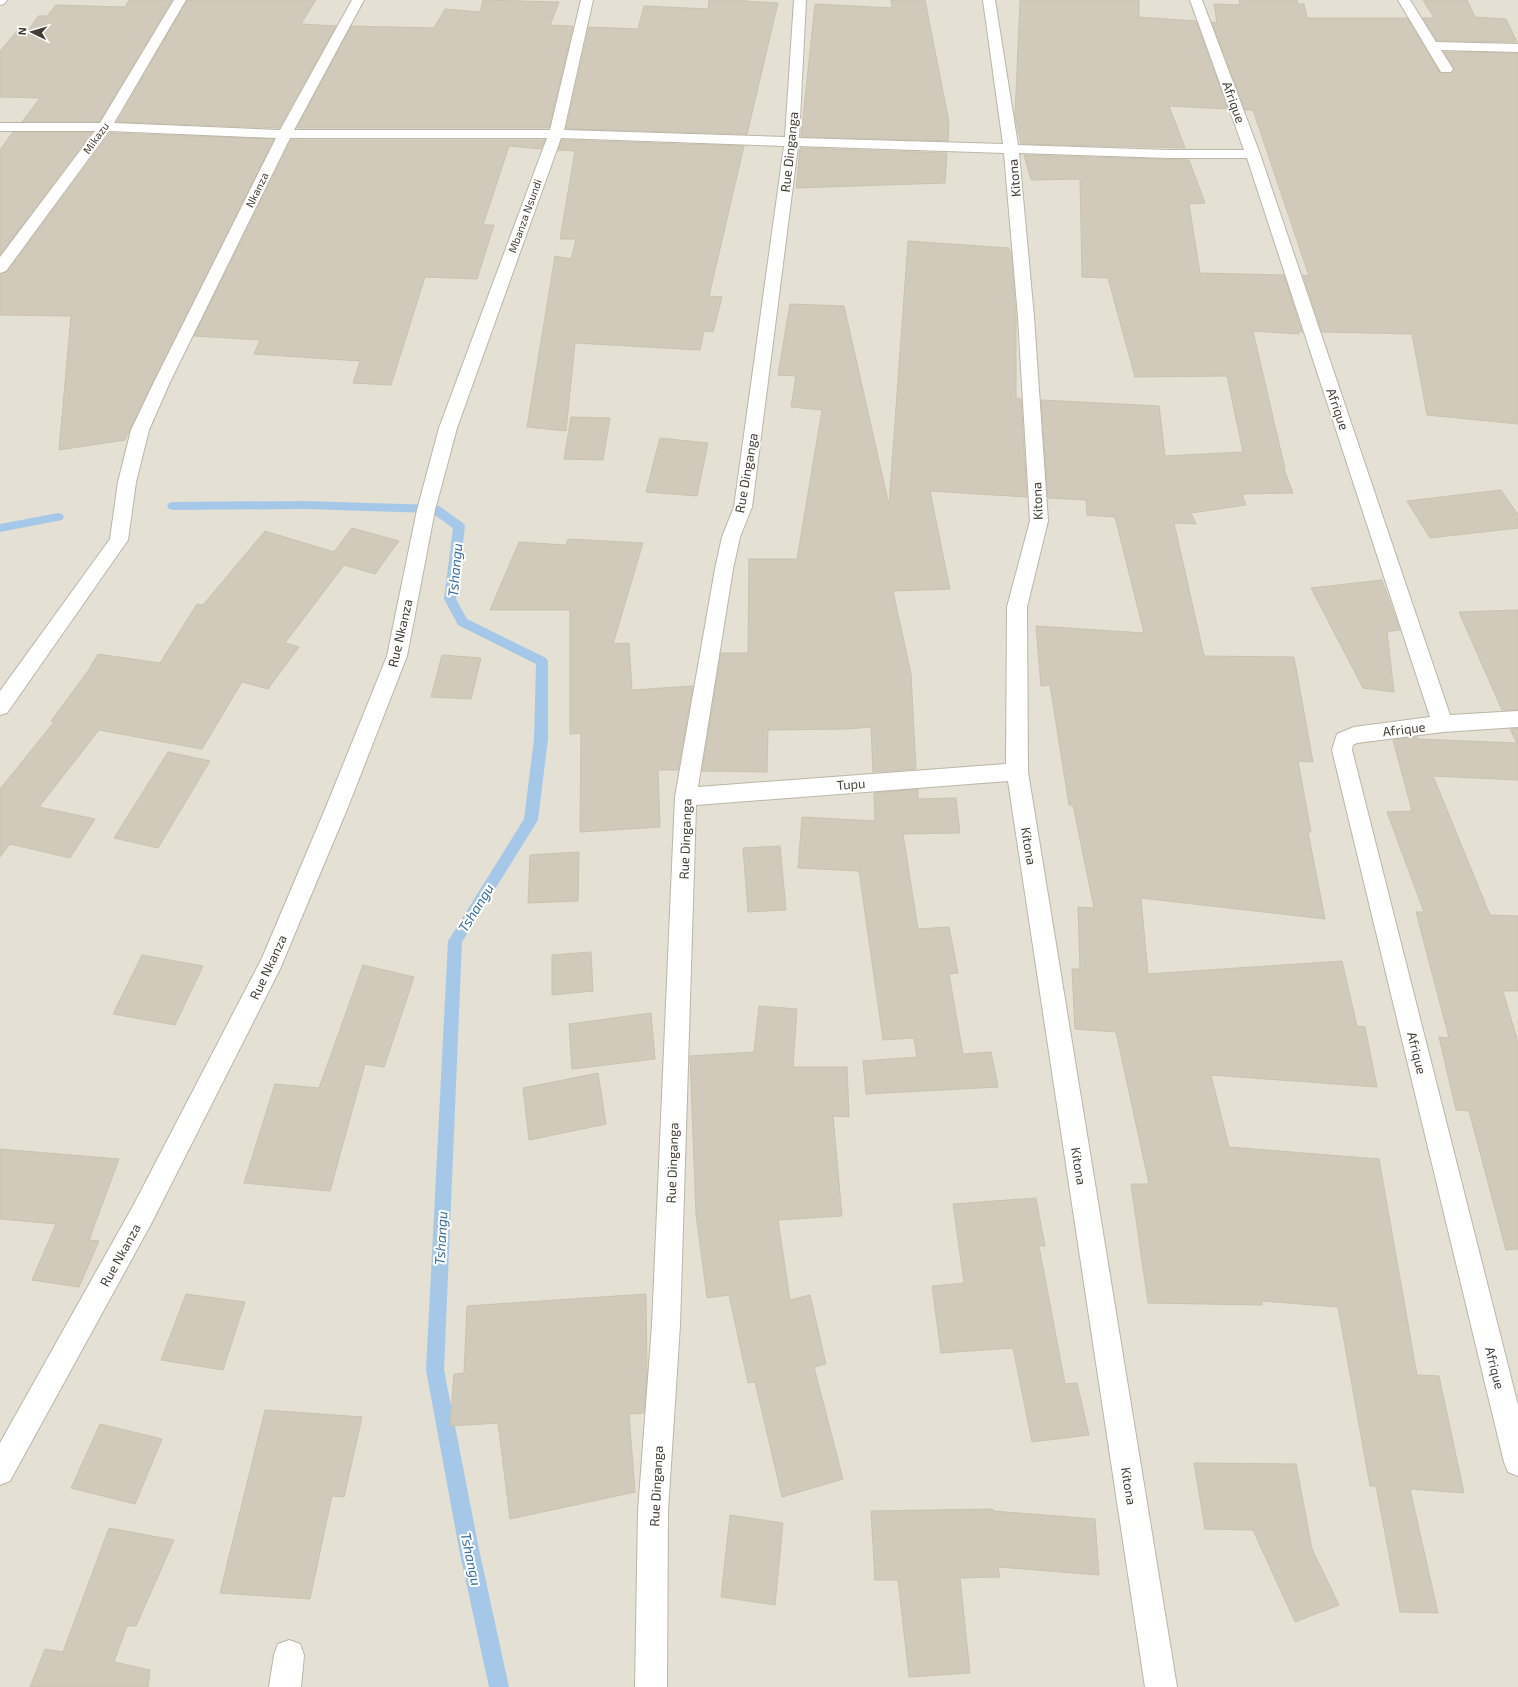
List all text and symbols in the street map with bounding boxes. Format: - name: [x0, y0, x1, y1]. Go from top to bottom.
- north arrow: [12, 12, 52, 52]
- text: N: [15, 27, 28, 36]
- street label: Afrique: [1219, 79, 1249, 125]
- street label: Rue Dinganga: [777, 111, 801, 193]
- street label: Mikazu: [80, 119, 111, 156]
- street label: Kitona: [1004, 158, 1024, 198]
- street label: Nkanza: [243, 170, 271, 209]
- street label: Mbanza Nsundi: [505, 177, 544, 254]
- street label: Afrique: [1323, 386, 1353, 432]
- street label: Rue Dinganga: [731, 432, 761, 514]
- street label: Kitona: [1028, 482, 1046, 520]
- water label: Tshangu: [444, 542, 465, 598]
- street label: Rue Nkanza: [384, 597, 416, 669]
- street label: Afrique: [1382, 718, 1426, 740]
- street label: Tupu: [836, 775, 866, 793]
- street label: Rue Dinganga: [676, 798, 694, 880]
- street label: Kitona: [1018, 826, 1040, 866]
- water label: Tshangu: [454, 880, 497, 935]
- street label: Rue Nkanza: [246, 932, 290, 1002]
- street label: Afrique: [1404, 1030, 1430, 1076]
- street label: Rue Dinganga: [663, 1122, 681, 1204]
- street label: Kitona: [1068, 1146, 1090, 1186]
- water label: Tshangu: [431, 1211, 450, 1265]
- street label: Rue Nkanza: [96, 1221, 144, 1289]
- street label: Afrique: [1482, 1345, 1508, 1391]
- street label: Rue Dinganga: [646, 1445, 666, 1527]
- street label: Kitona: [1118, 1466, 1140, 1506]
- water label: Tshangu: [458, 1531, 485, 1587]

